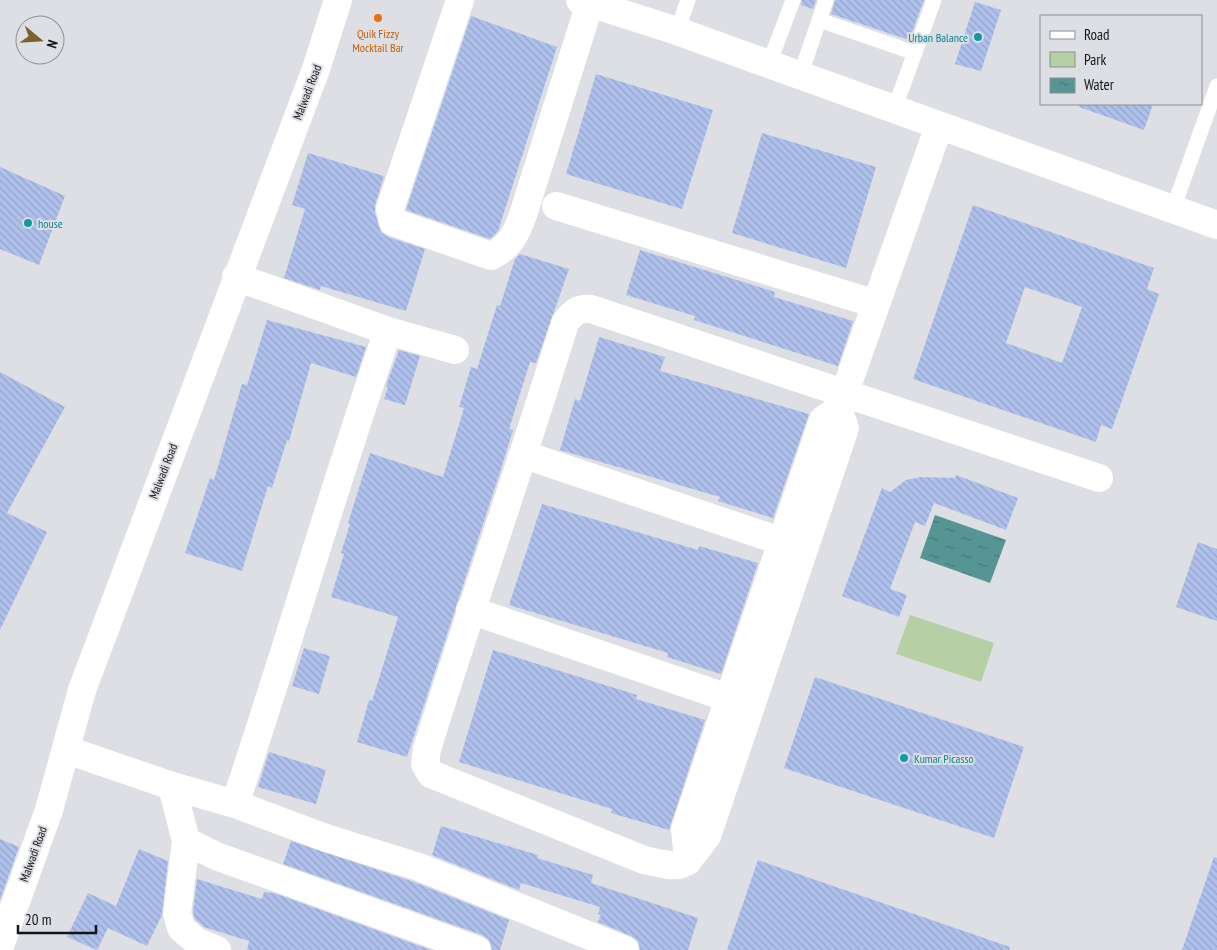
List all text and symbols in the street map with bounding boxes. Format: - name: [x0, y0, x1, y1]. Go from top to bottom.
- marker: Quik Fizzy Mocktail Bar: [372, 12, 384, 24]
- north arrow: [15, 15, 65, 65]
- legend: [1040, 15, 1202, 105]
- text: Road: [1084, 25, 1110, 44]
- place label: Quik Fizzy Mocktail Bar: [352, 26, 404, 55]
- place label: Urban Balance: [908, 30, 968, 45]
- marker: Urban Balance: [972, 31, 984, 43]
- text: N: [43, 38, 62, 50]
- text: Park: [1084, 50, 1106, 69]
- street label: Malwadi Road: [290, 62, 324, 122]
- text: Water: [1084, 75, 1115, 94]
- place label: house: [38, 216, 63, 231]
- marker: house: [22, 217, 34, 229]
- street label: Malwadi Road: [146, 441, 180, 501]
- place label: Kumar Picasso: [914, 751, 974, 766]
- marker: Kumar Picasso: [898, 752, 910, 764]
- street label: Malwadi Road: [16, 824, 50, 884]
- scale bar: [18, 902, 95, 934]
- text: 20 m: [25, 910, 51, 929]

